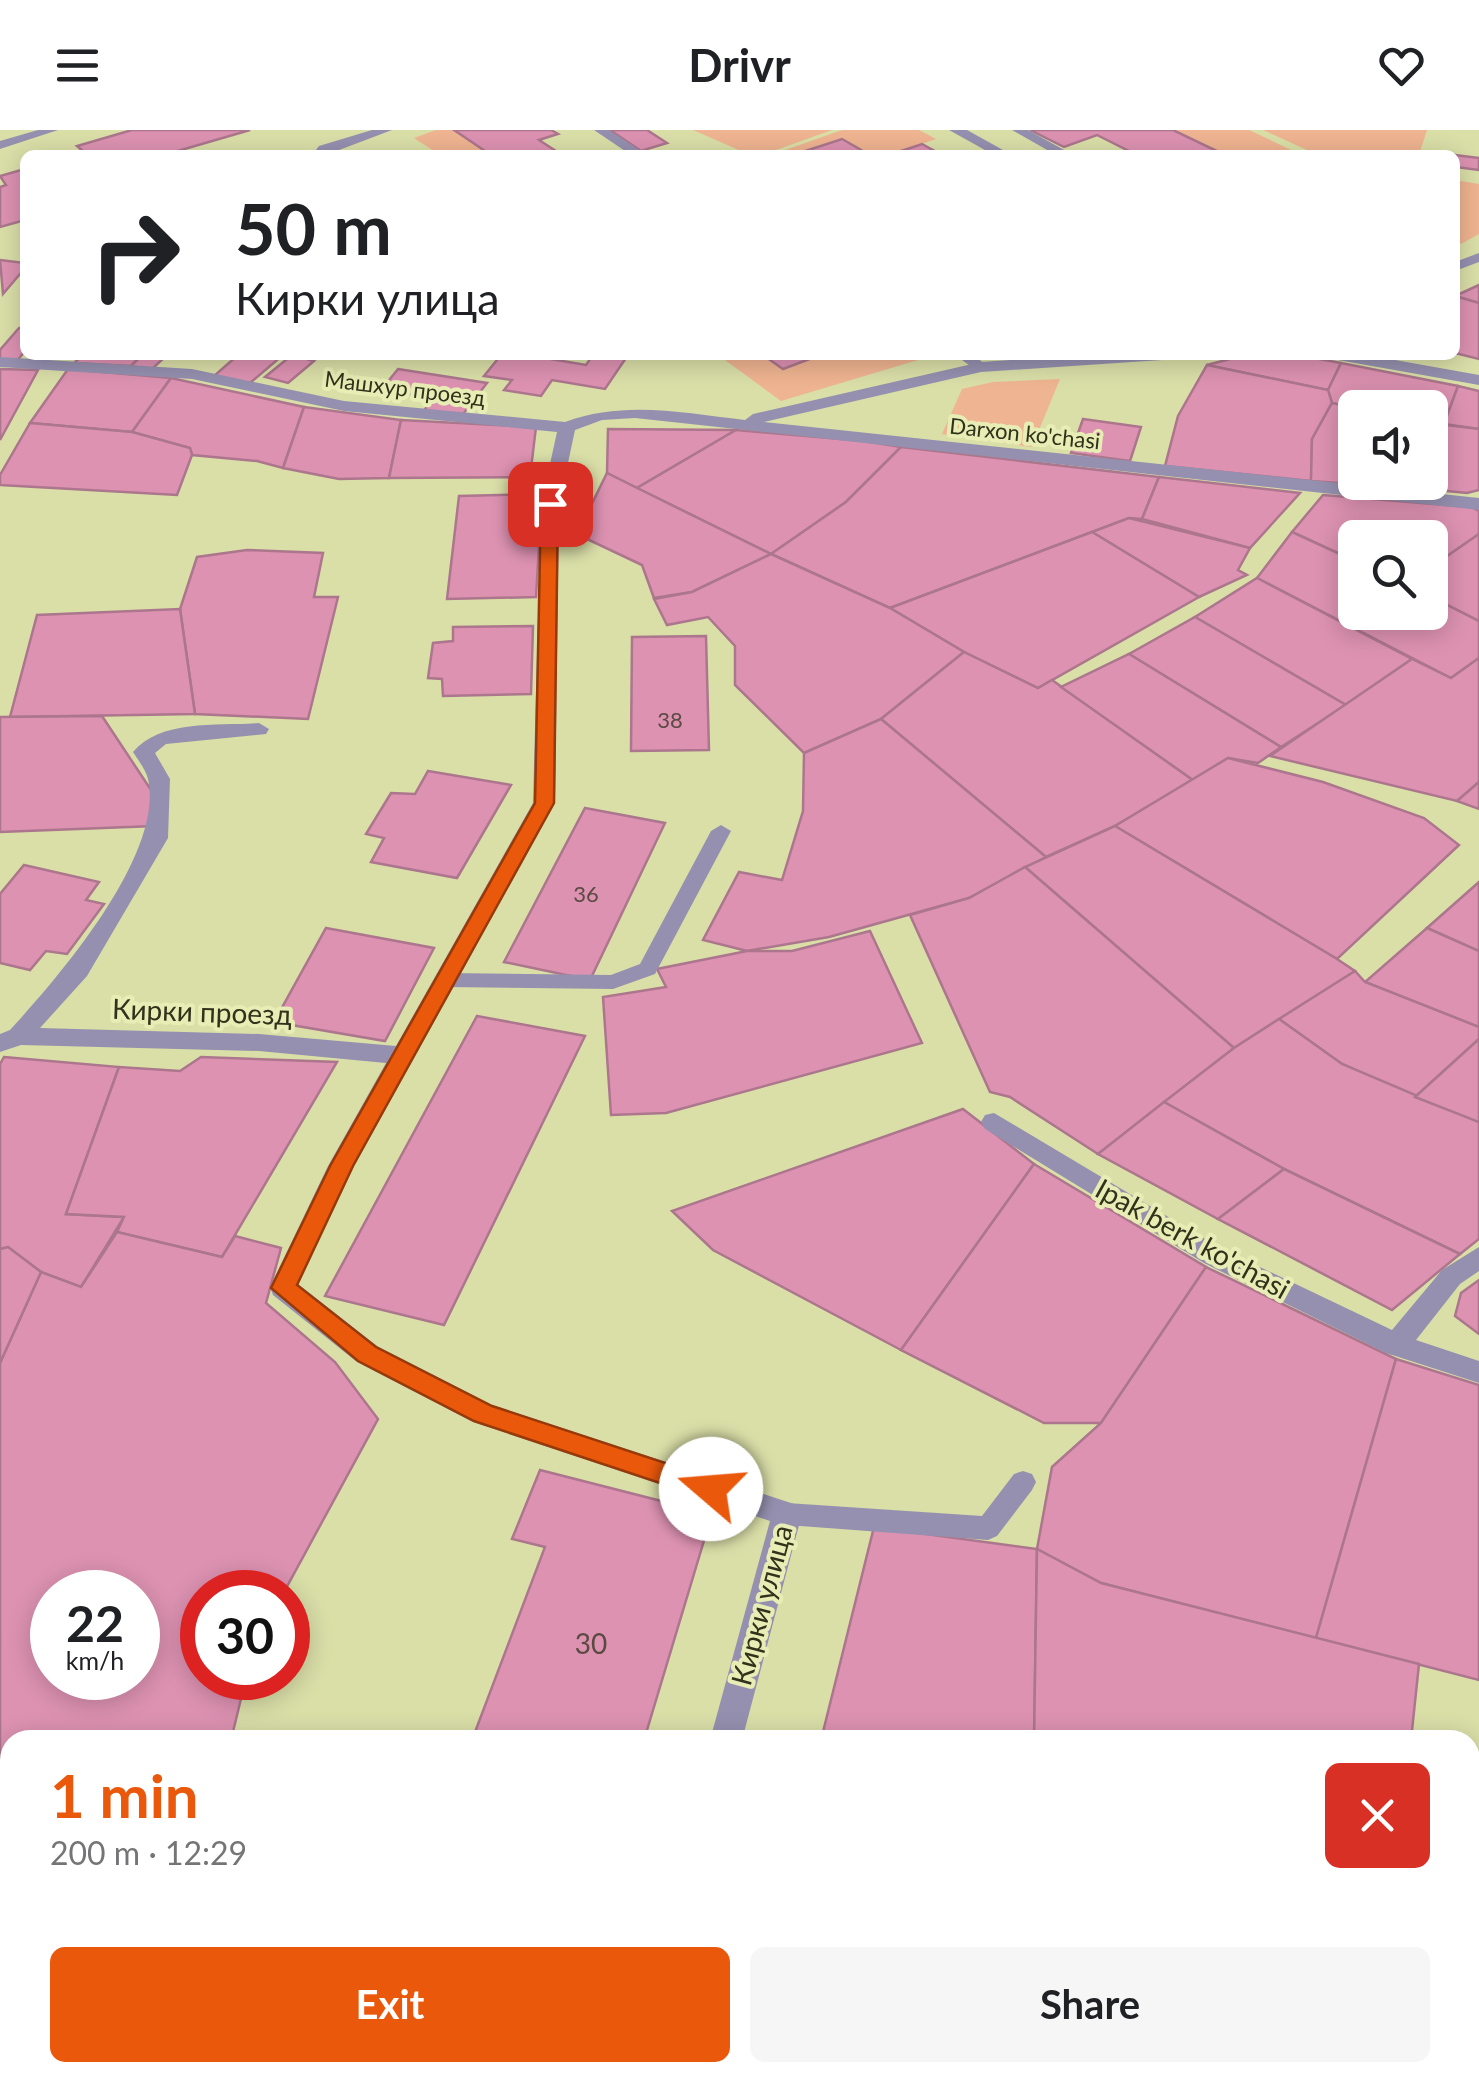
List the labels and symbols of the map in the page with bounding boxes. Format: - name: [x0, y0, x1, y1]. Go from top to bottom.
- street label: Машхур проезд: [323, 365, 487, 411]
- street label: Darxon ko'chasi: [948, 412, 1102, 454]
- pin: [508, 462, 593, 547]
- house number: 38: [657, 706, 683, 733]
- house number: 36: [573, 880, 599, 907]
- street label: Кирки проезд: [111, 991, 293, 1031]
- street label: Ipak berk ko'chasi: [1090, 1171, 1296, 1305]
- position arrow: [659, 1437, 763, 1541]
- street label: Кирки улица: [723, 1521, 799, 1689]
- speed limit sign: 30: [180, 1570, 310, 1700]
- house number: 30: [575, 1626, 607, 1660]

